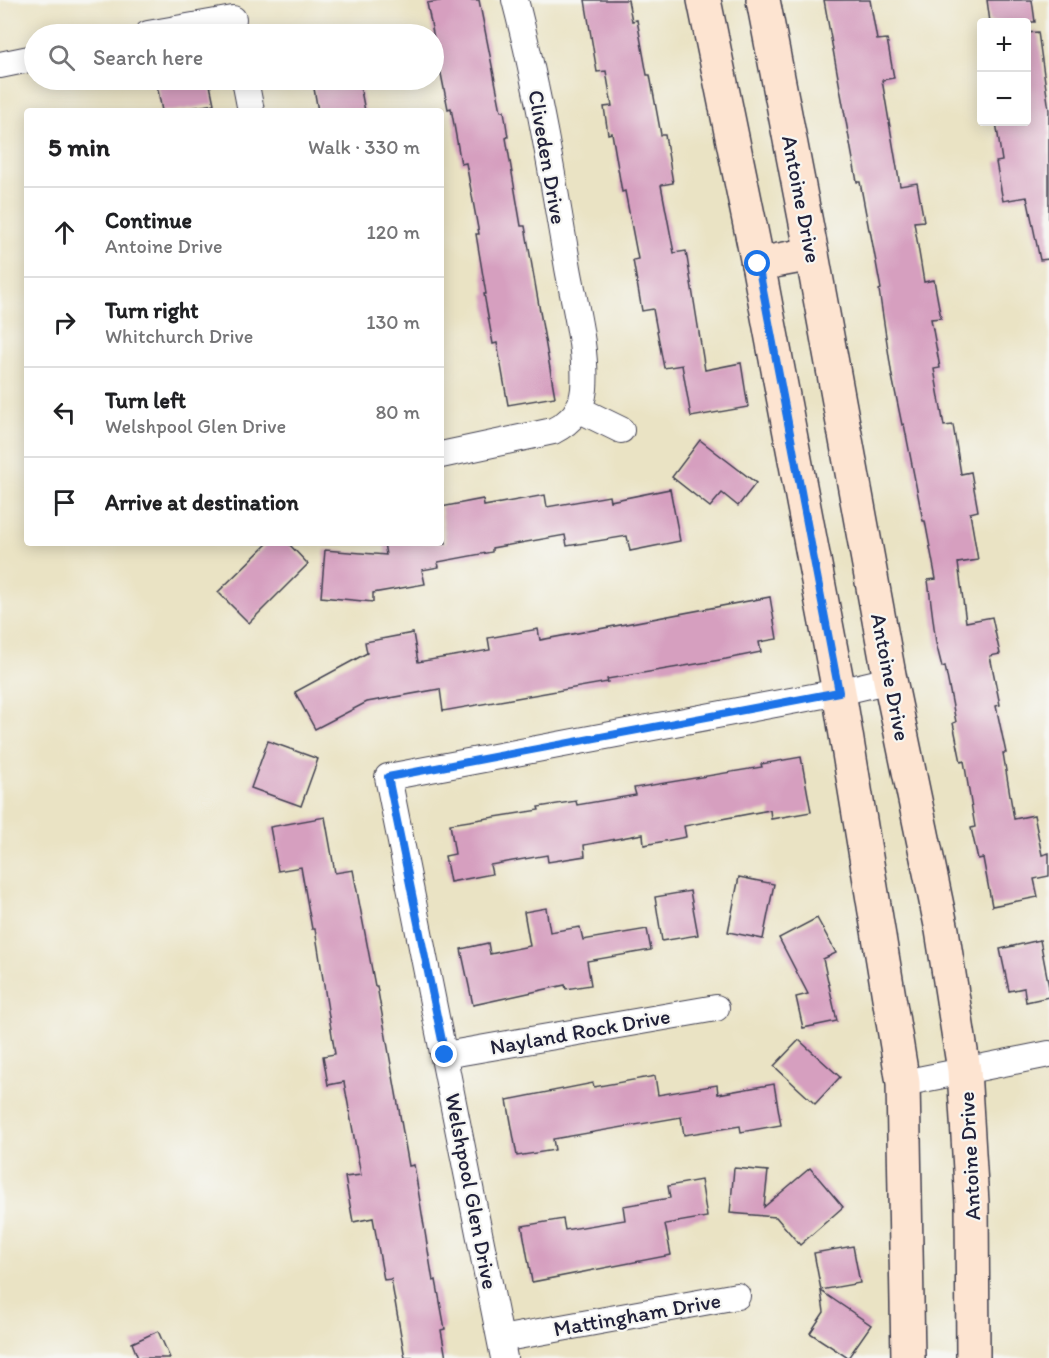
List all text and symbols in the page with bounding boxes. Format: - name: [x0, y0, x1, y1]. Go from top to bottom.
- map controls: [977, 18, 1031, 126]
- button: +: [977, 18, 1031, 72]
- search box: [24, 24, 444, 90]
- icon: search: [45, 41, 78, 74]
- text: Search here: [93, 44, 203, 71]
- button: −: [977, 72, 1031, 126]
- street label: Cliveden Drive: [522, 88, 573, 226]
- text: 5 min: [48, 131, 110, 163]
- street label: Antoine Drive: [776, 133, 827, 265]
- text: Walk · 330 m: [308, 135, 420, 159]
- text: Continue: [105, 207, 192, 234]
- icon: ahead: [48, 216, 81, 249]
- text: 120 m: [367, 220, 420, 244]
- text: Antoine Drive: [105, 234, 222, 258]
- route start: [744, 250, 770, 276]
- text: Turn right: [105, 297, 199, 324]
- icon: right: [48, 306, 81, 339]
- text: 130 m: [366, 310, 420, 334]
- text: Whitchurch Drive: [105, 324, 253, 348]
- text: Turn left: [105, 387, 186, 414]
- icon: left: [48, 396, 81, 429]
- text: 80 m: [375, 400, 420, 424]
- text: Welshpool Glen Drive: [105, 414, 286, 438]
- icon: arrive: [48, 486, 81, 519]
- text: Arrive at destination: [105, 489, 299, 516]
- street label: Antoine Drive: [865, 611, 916, 743]
- street label: Nayland Rock Drive: [488, 1002, 672, 1061]
- route end: [431, 1041, 457, 1067]
- street label: Welshpool Glen Drive: [439, 1091, 504, 1292]
- street label: Antoine Drive: [953, 1091, 986, 1221]
- street label: Mattingham Drive: [551, 1286, 723, 1342]

